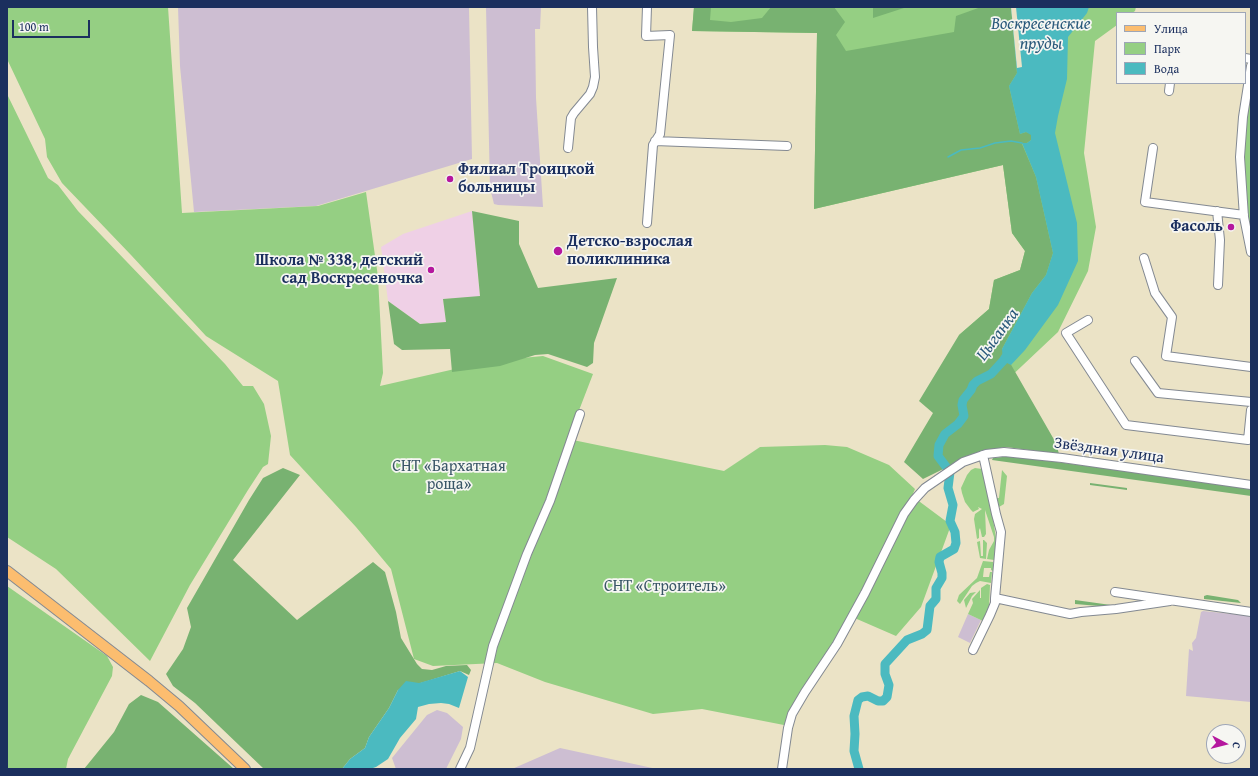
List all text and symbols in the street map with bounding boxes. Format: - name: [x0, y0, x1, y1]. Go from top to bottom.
- scale bar: [14, 12, 92, 38]
- legend: [1116, 12, 1246, 84]
- water label: Воскресенские пруды: [991, 15, 1091, 55]
- text: 100 m: [19, 18, 49, 35]
- text: Улица: [1154, 20, 1188, 37]
- text: Парк: [1154, 40, 1180, 57]
- text: Вода: [1154, 60, 1179, 77]
- place label: Филиал Троицкой больницы: [458, 160, 594, 198]
- marker: Филиал Троицкой больницы: [445, 174, 455, 184]
- place label: Фасоль: [1170, 217, 1223, 237]
- marker: Фасоль: [1226, 222, 1236, 232]
- place label: Детско-взрослая поликлиника: [567, 232, 693, 270]
- marker: Детско-взрослая поликлиника: [552, 245, 564, 257]
- place label: Школа № 338, детский сад Воскресеночка: [255, 251, 423, 289]
- marker: Школа № 338, детский сад Воскресеночка: [426, 265, 436, 275]
- water label: Цыганка: [972, 305, 1024, 365]
- street label: Звёздная улица: [1053, 434, 1165, 468]
- park label: СНТ «Бархатная роща»: [392, 457, 506, 495]
- park label: СНТ «Строитель»: [604, 577, 726, 597]
- north arrow: [1206, 724, 1246, 764]
- text: С: [1229, 741, 1245, 749]

